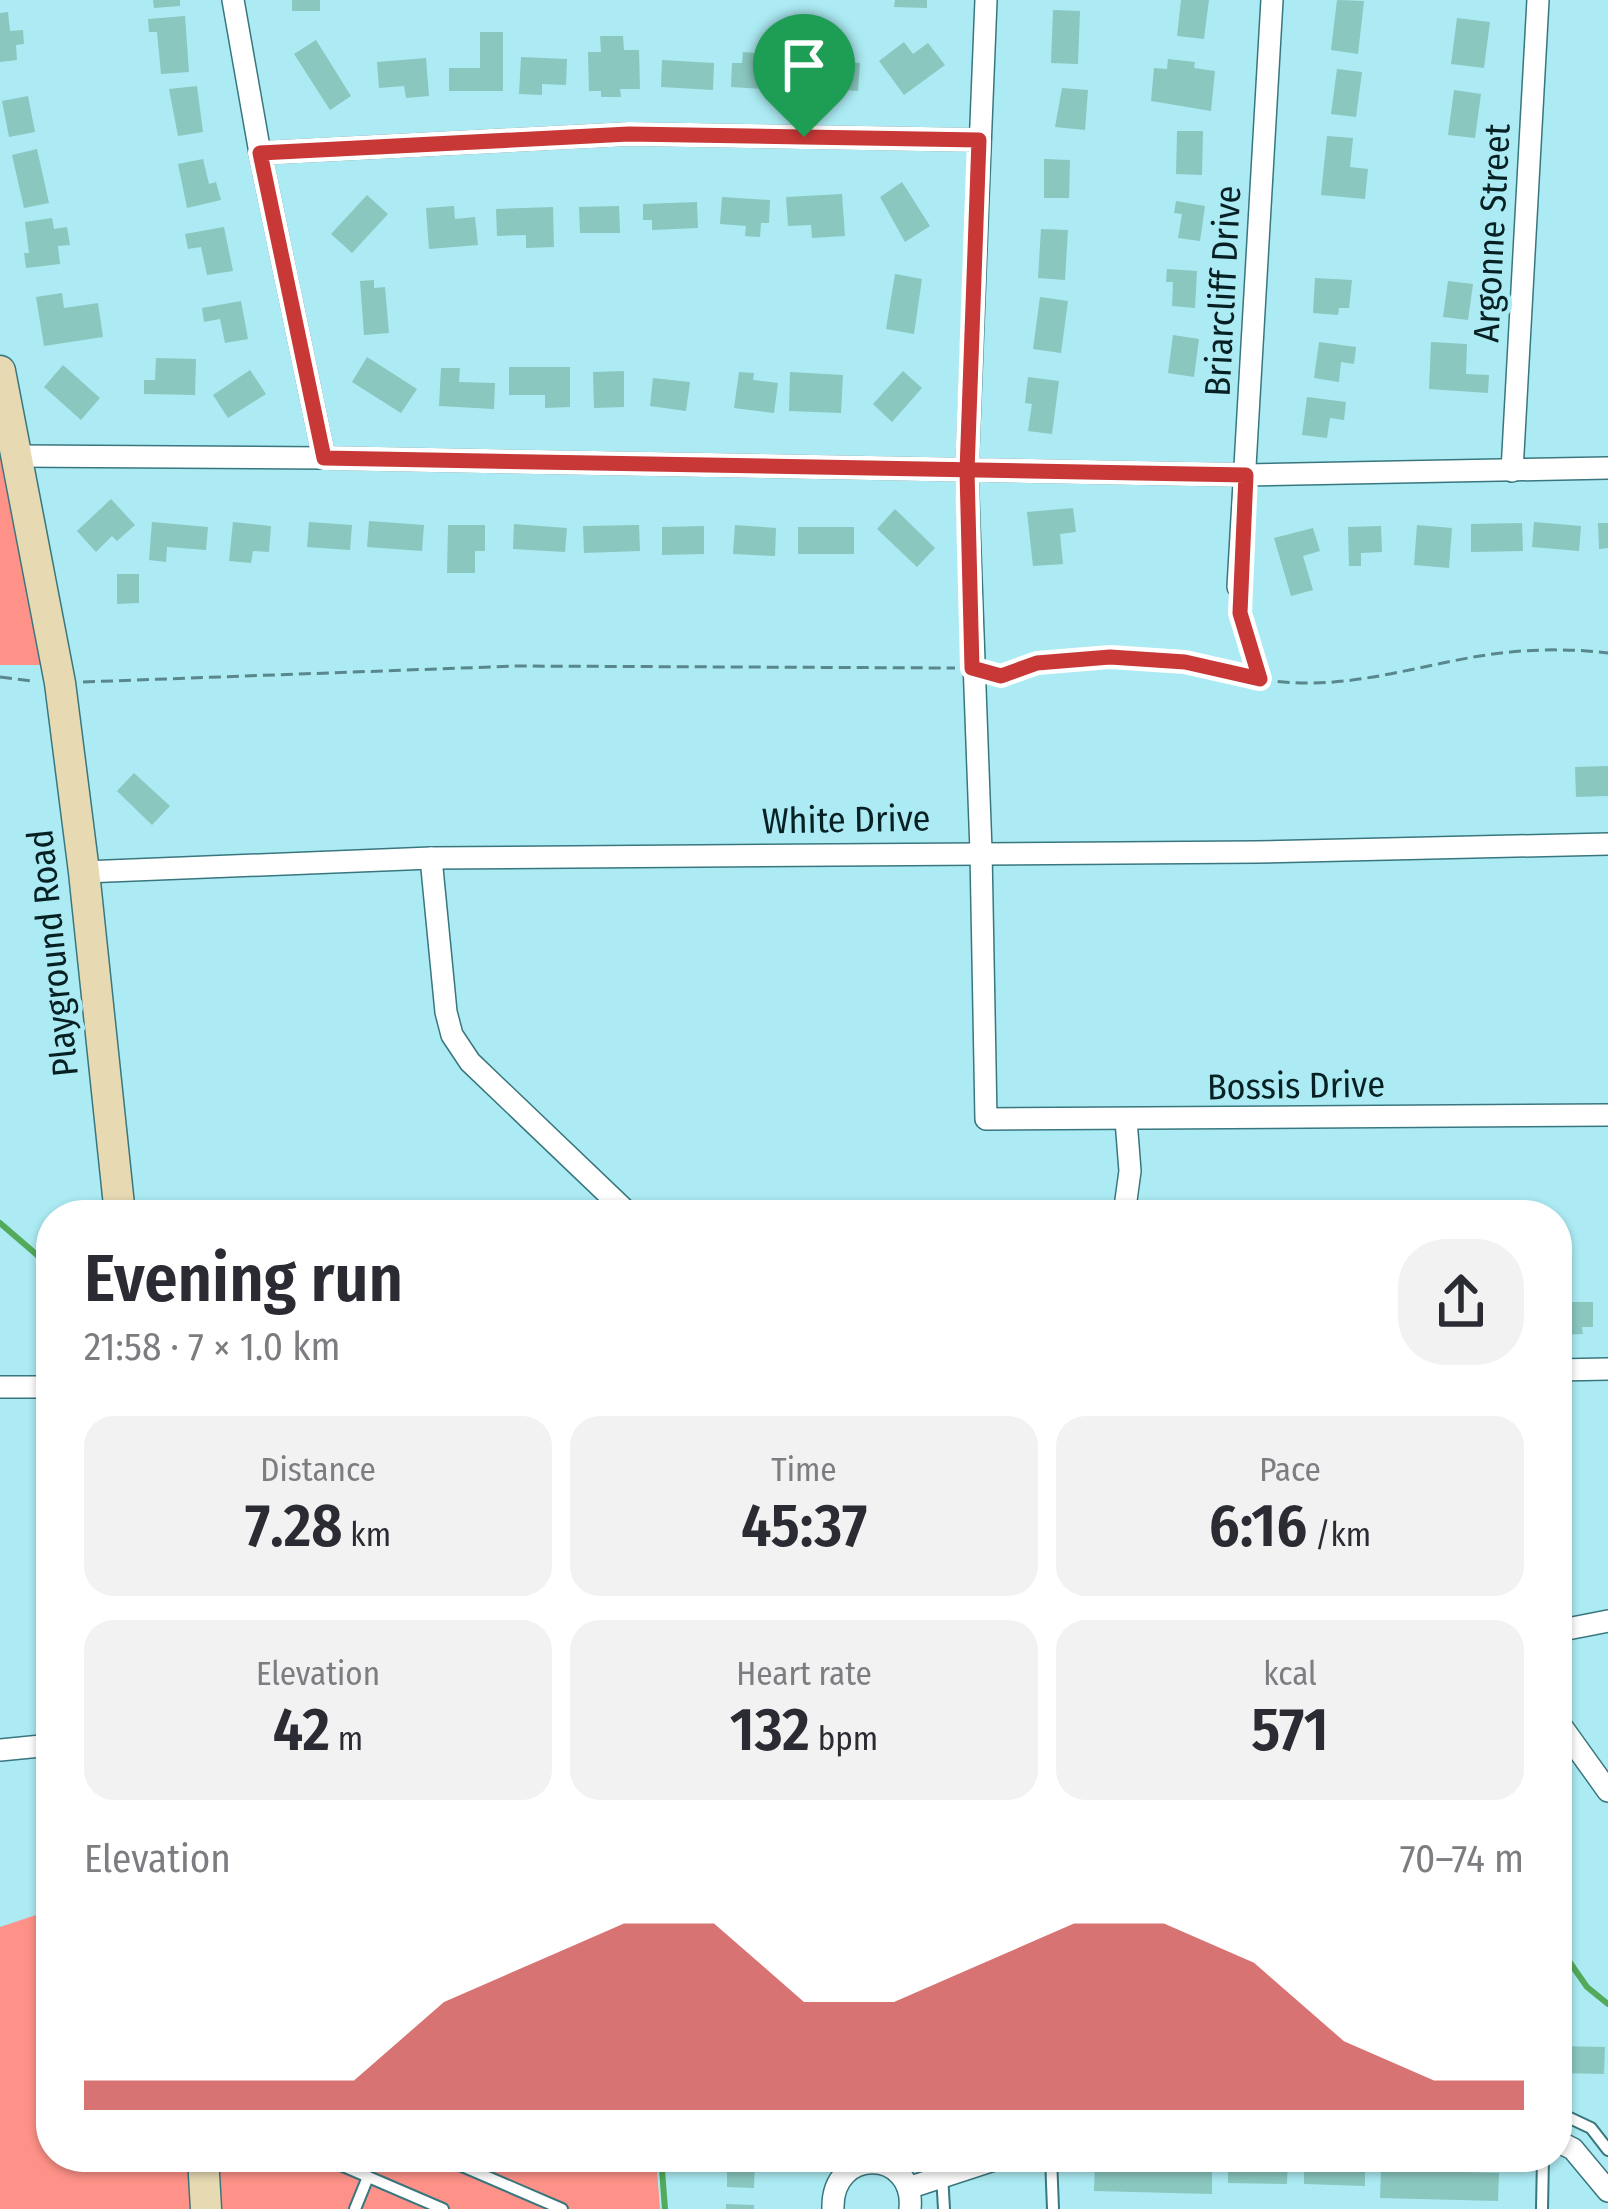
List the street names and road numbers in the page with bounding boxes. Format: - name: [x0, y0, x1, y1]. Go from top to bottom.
- street label: Argonne Street: [1464, 122, 1520, 344]
- street label: Briarcliff Drive: [1196, 184, 1250, 398]
- street label: White Drive: [761, 797, 931, 843]
- street label: Playground Road: [18, 827, 88, 1079]
- street label: Bossis Drive: [1207, 1062, 1385, 1110]

